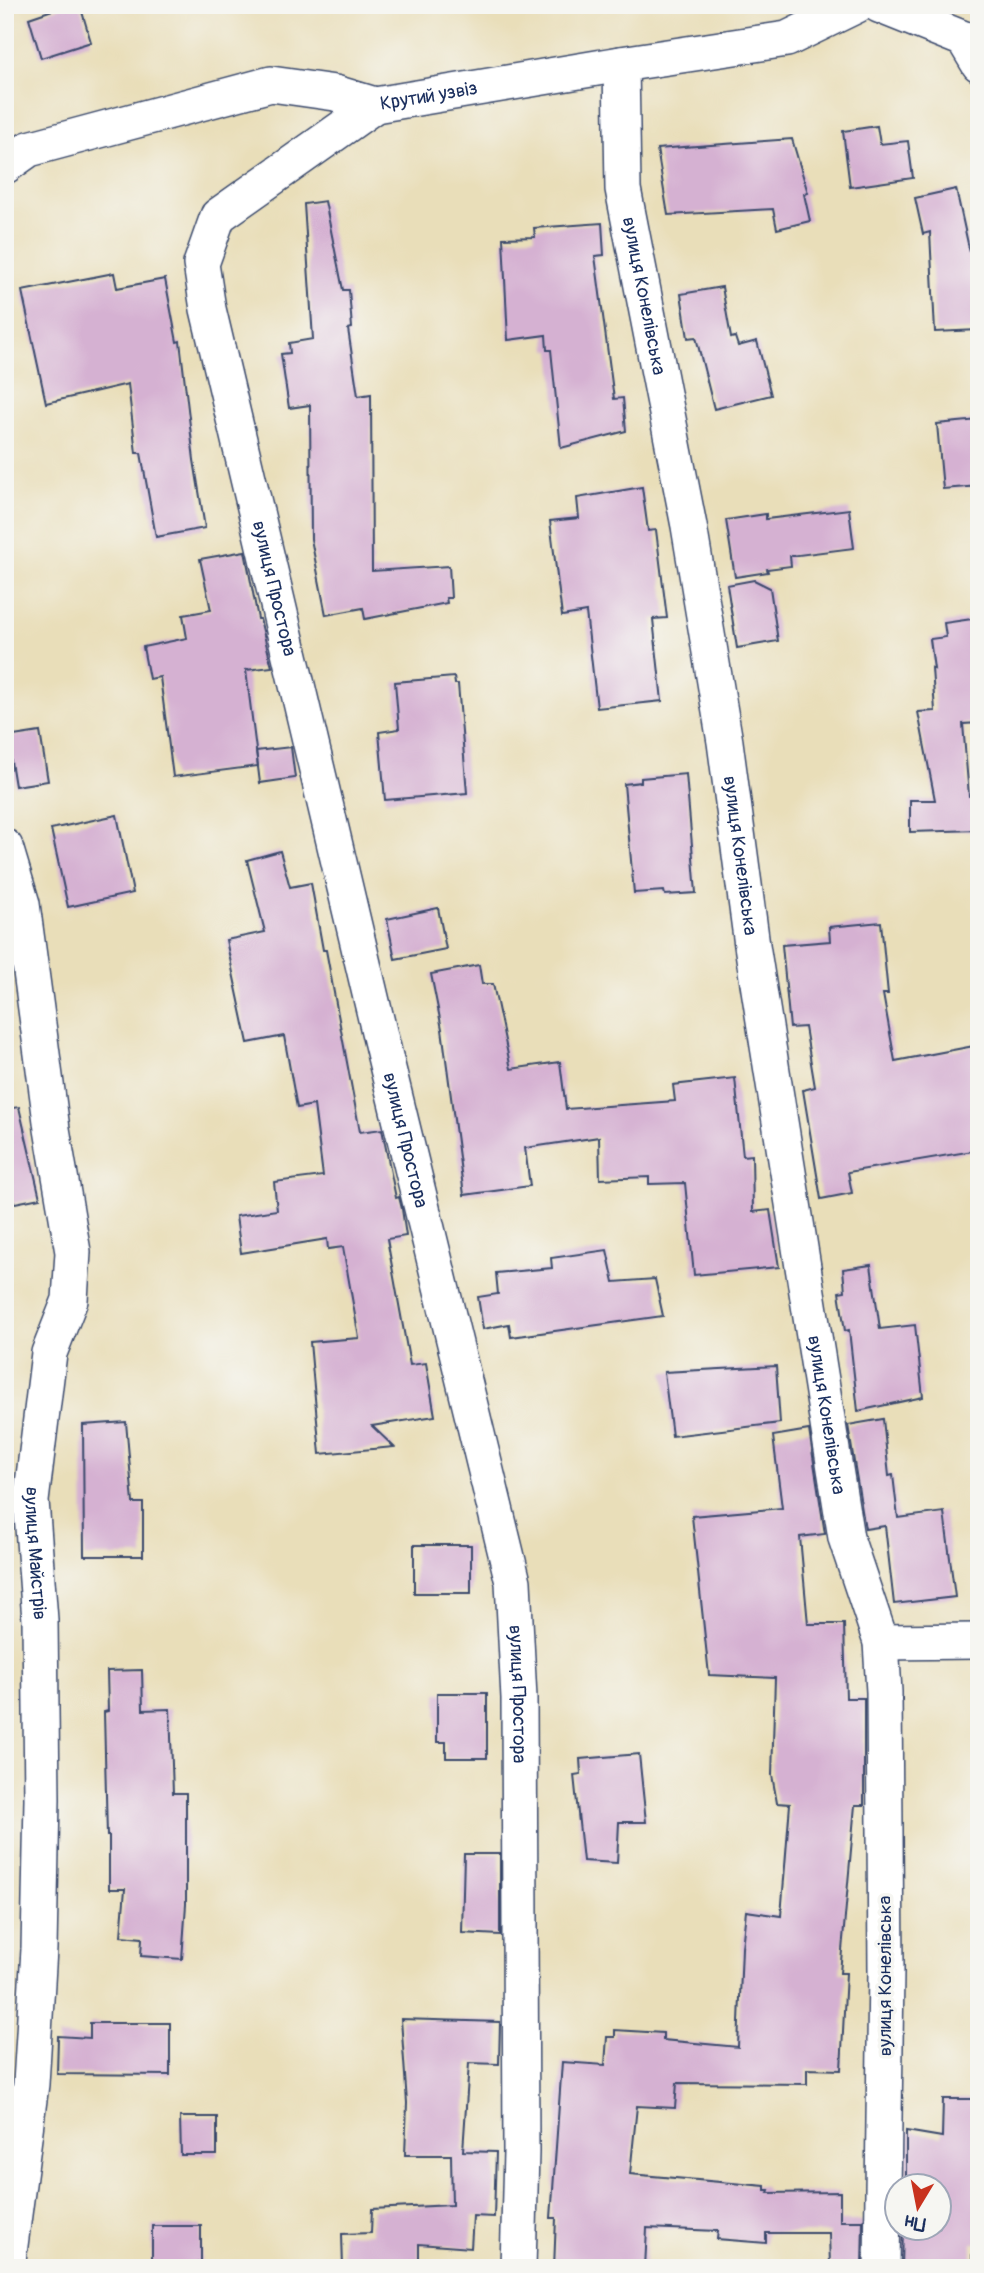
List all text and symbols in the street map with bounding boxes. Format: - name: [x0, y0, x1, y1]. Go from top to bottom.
- street label: Крутий узвіз: [378, 76, 479, 116]
- street label: вулиця Конелівська: [617, 215, 671, 377]
- street label: вулиця Простора: [247, 518, 302, 659]
- street label: вулиця Конелівська: [718, 774, 763, 937]
- street label: вулиця Простора: [377, 1070, 433, 1210]
- street label: вулиця Конелівська: [802, 1334, 851, 1496]
- street label: вулиця Майстрів: [19, 1486, 52, 1621]
- street label: вулиця Простора: [503, 1624, 531, 1763]
- street label: вулиця Конелівська: [873, 1896, 897, 2056]
- north arrow: [883, 2172, 953, 2242]
- text: Пн: [903, 2209, 928, 2236]

